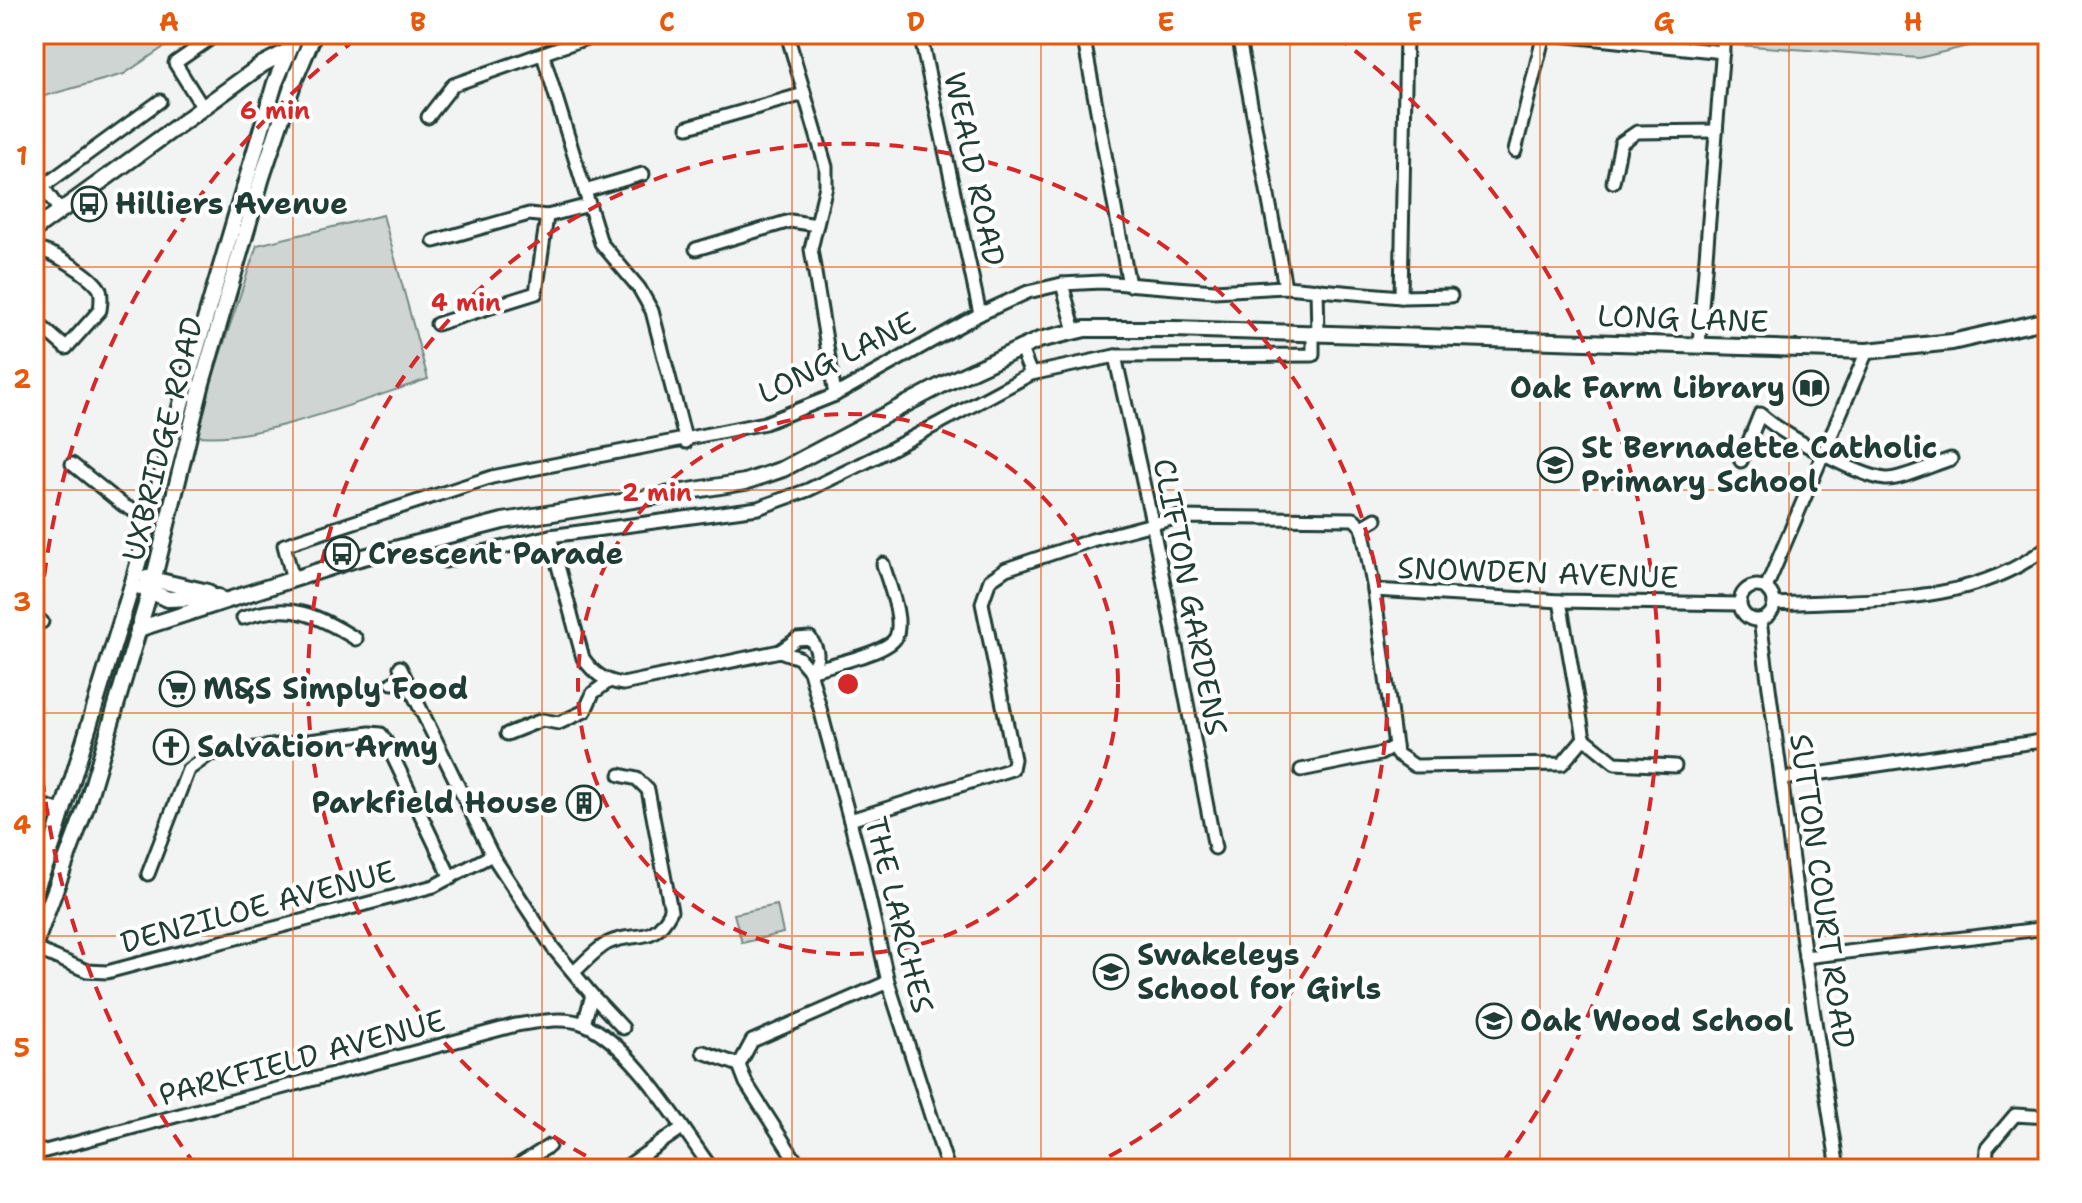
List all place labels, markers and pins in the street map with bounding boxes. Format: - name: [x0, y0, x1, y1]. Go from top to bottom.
- place label: Hilliers Avenue: [115, 183, 348, 224]
- bus stop icon: Hilliers Avenue: [70, 185, 108, 223]
- place label: Oak Farm Library: [1510, 367, 1785, 408]
- library icon: Oak Farm Library: [1792, 369, 1830, 407]
- place label: St Bernadette Catholic Primary School: [1581, 427, 1938, 502]
- school or university icon: St Bernadette Catholic Primary School: [1536, 446, 1574, 484]
- place label: Crescent Parade: [368, 533, 624, 574]
- bus stop icon: Crescent Parade: [323, 535, 361, 573]
- place label: M&S Simply Food: [203, 668, 468, 709]
- supermarket icon: M&S Simply Food: [158, 670, 196, 708]
- centre of rings: [834, 670, 862, 698]
- place label: Salvation Army: [197, 726, 438, 767]
- church icon: Salvation Army: [152, 728, 190, 766]
- place label: Parkfield House: [312, 782, 558, 823]
- building icon: Parkfield House: [565, 784, 603, 822]
- place label: Swakeleys School for Girls: [1137, 934, 1381, 1009]
- school or university icon: Swakeleys School for Girls: [1092, 953, 1130, 991]
- place label: Oak Wood School: [1520, 1000, 1793, 1041]
- school or university icon: Oak Wood School: [1475, 1002, 1513, 1040]

